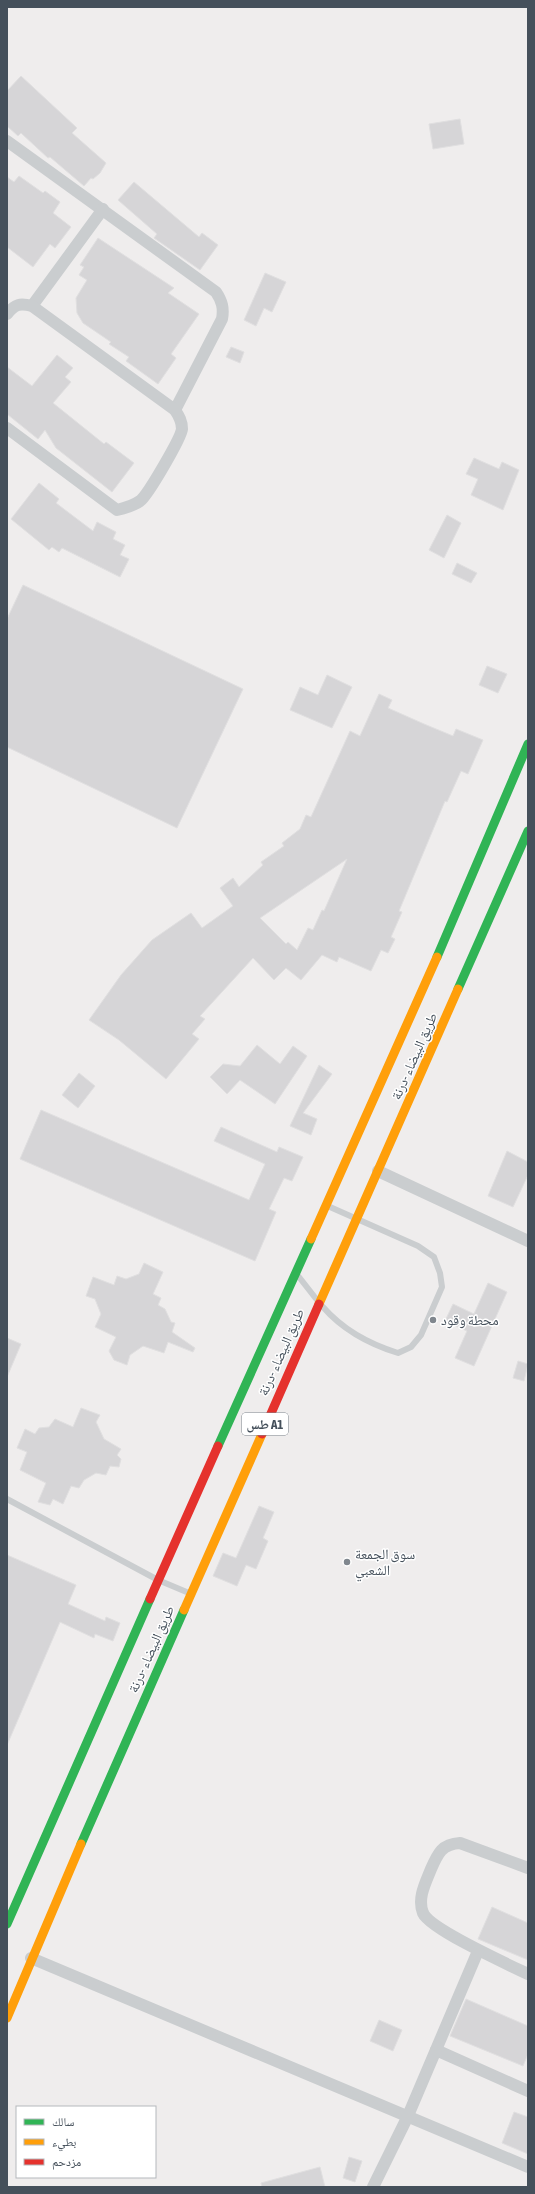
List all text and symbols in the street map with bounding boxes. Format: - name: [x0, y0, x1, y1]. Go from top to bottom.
- street label: طريق البيضاء -درنة: [388, 1010, 442, 1103]
- street label: طريق البيضاء -درنة: [255, 1306, 309, 1399]
- place label: محطة وقود: [441, 1312, 499, 1329]
- marker: محطة وقود: [428, 1315, 438, 1325]
- road number: طس A1: [242, 1413, 288, 1435]
- place label: سوق الجمعة الشعبي: [355, 1546, 415, 1582]
- marker: سوق الجمعة الشعبي: [342, 1557, 352, 1567]
- street label: طريق البيضاء -درنة: [125, 1603, 179, 1696]
- legend: [16, 2106, 156, 2178]
- text: سالك: [52, 2115, 74, 2129]
- text: بطيء: [52, 2135, 76, 2152]
- text: مزدحم: [52, 2155, 81, 2170]

